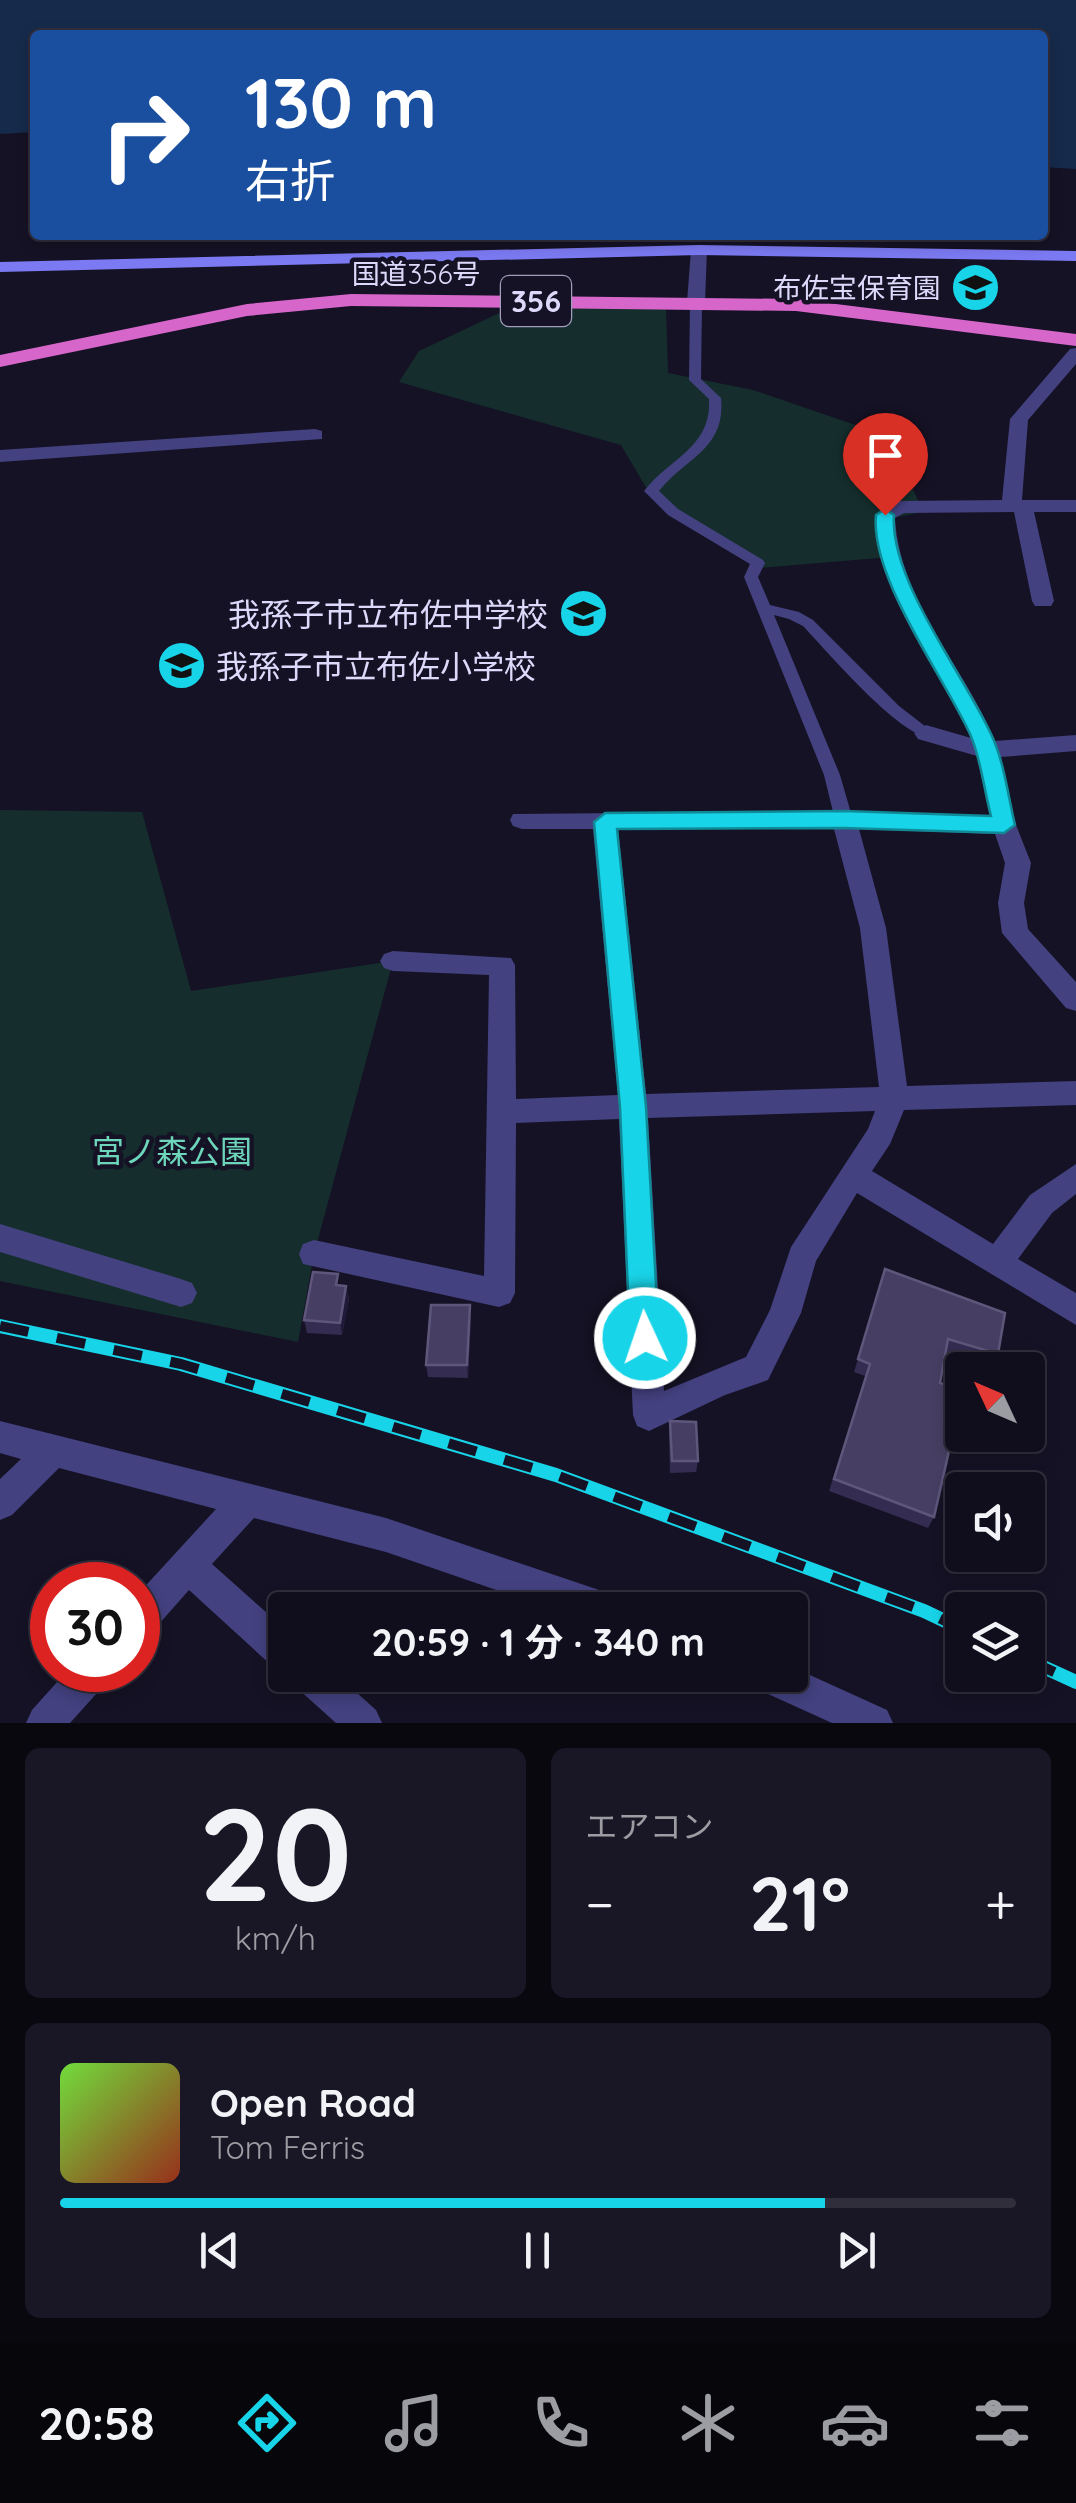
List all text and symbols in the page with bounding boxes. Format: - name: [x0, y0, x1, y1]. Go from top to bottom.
- text: 130 m: [245, 58, 437, 146]
- icon: right: [80, 70, 210, 200]
- text: 右折: [245, 152, 335, 208]
- street label: 国道356号: [352, 256, 481, 291]
- school or university icon: 布佐宝保育園: [950, 261, 1002, 313]
- place label: 布佐宝保育園: [773, 270, 941, 305]
- road number: 356: [501, 276, 571, 326]
- pin: [843, 413, 928, 516]
- icon: arrive: [858, 428, 913, 483]
- school or university icon: 我孫子市立布佐中学校: [557, 588, 609, 640]
- place label: 我孫子市立布佐中学校: [228, 594, 548, 634]
- school or university icon: 我孫子市立布佐小学校: [155, 640, 207, 692]
- place label: 我孫子市立布佐小学校: [216, 646, 536, 686]
- park label: 宮ノ森公園: [92, 1131, 252, 1171]
- position arrow: [593, 1286, 697, 1390]
- north arrow: [945, 1352, 1045, 1452]
- map controls: [945, 1352, 1045, 1692]
- button: sound: [945, 1472, 1045, 1572]
- speed limit sign: 30: [30, 1562, 160, 1692]
- button: layers: [945, 1592, 1045, 1692]
- text: 20:59 · 1 分 · 340 m: [371, 1618, 705, 1666]
- text: 20: [198, 1771, 352, 1934]
- text: エアコン: [586, 1806, 714, 1846]
- text: 21°: [749, 1856, 850, 1950]
- text: −: [586, 1869, 614, 1938]
- text: +: [985, 1869, 1016, 1938]
- text: km/h: [235, 1918, 316, 1958]
- text: Open Road: [210, 2079, 416, 2127]
- text: Tom Ferris: [210, 2127, 365, 2167]
- icon: previous: [192, 2223, 247, 2278]
- icon: pause: [510, 2223, 565, 2278]
- icon: next: [829, 2223, 884, 2278]
- icon: directions: [232, 2388, 302, 2458]
- icon: music: [379, 2388, 449, 2458]
- icon: phone: [526, 2388, 596, 2458]
- icon: climate: [673, 2388, 743, 2458]
- icon: car: [820, 2388, 890, 2458]
- icon: filters: [967, 2388, 1037, 2458]
- text: 20:58: [39, 2395, 155, 2451]

